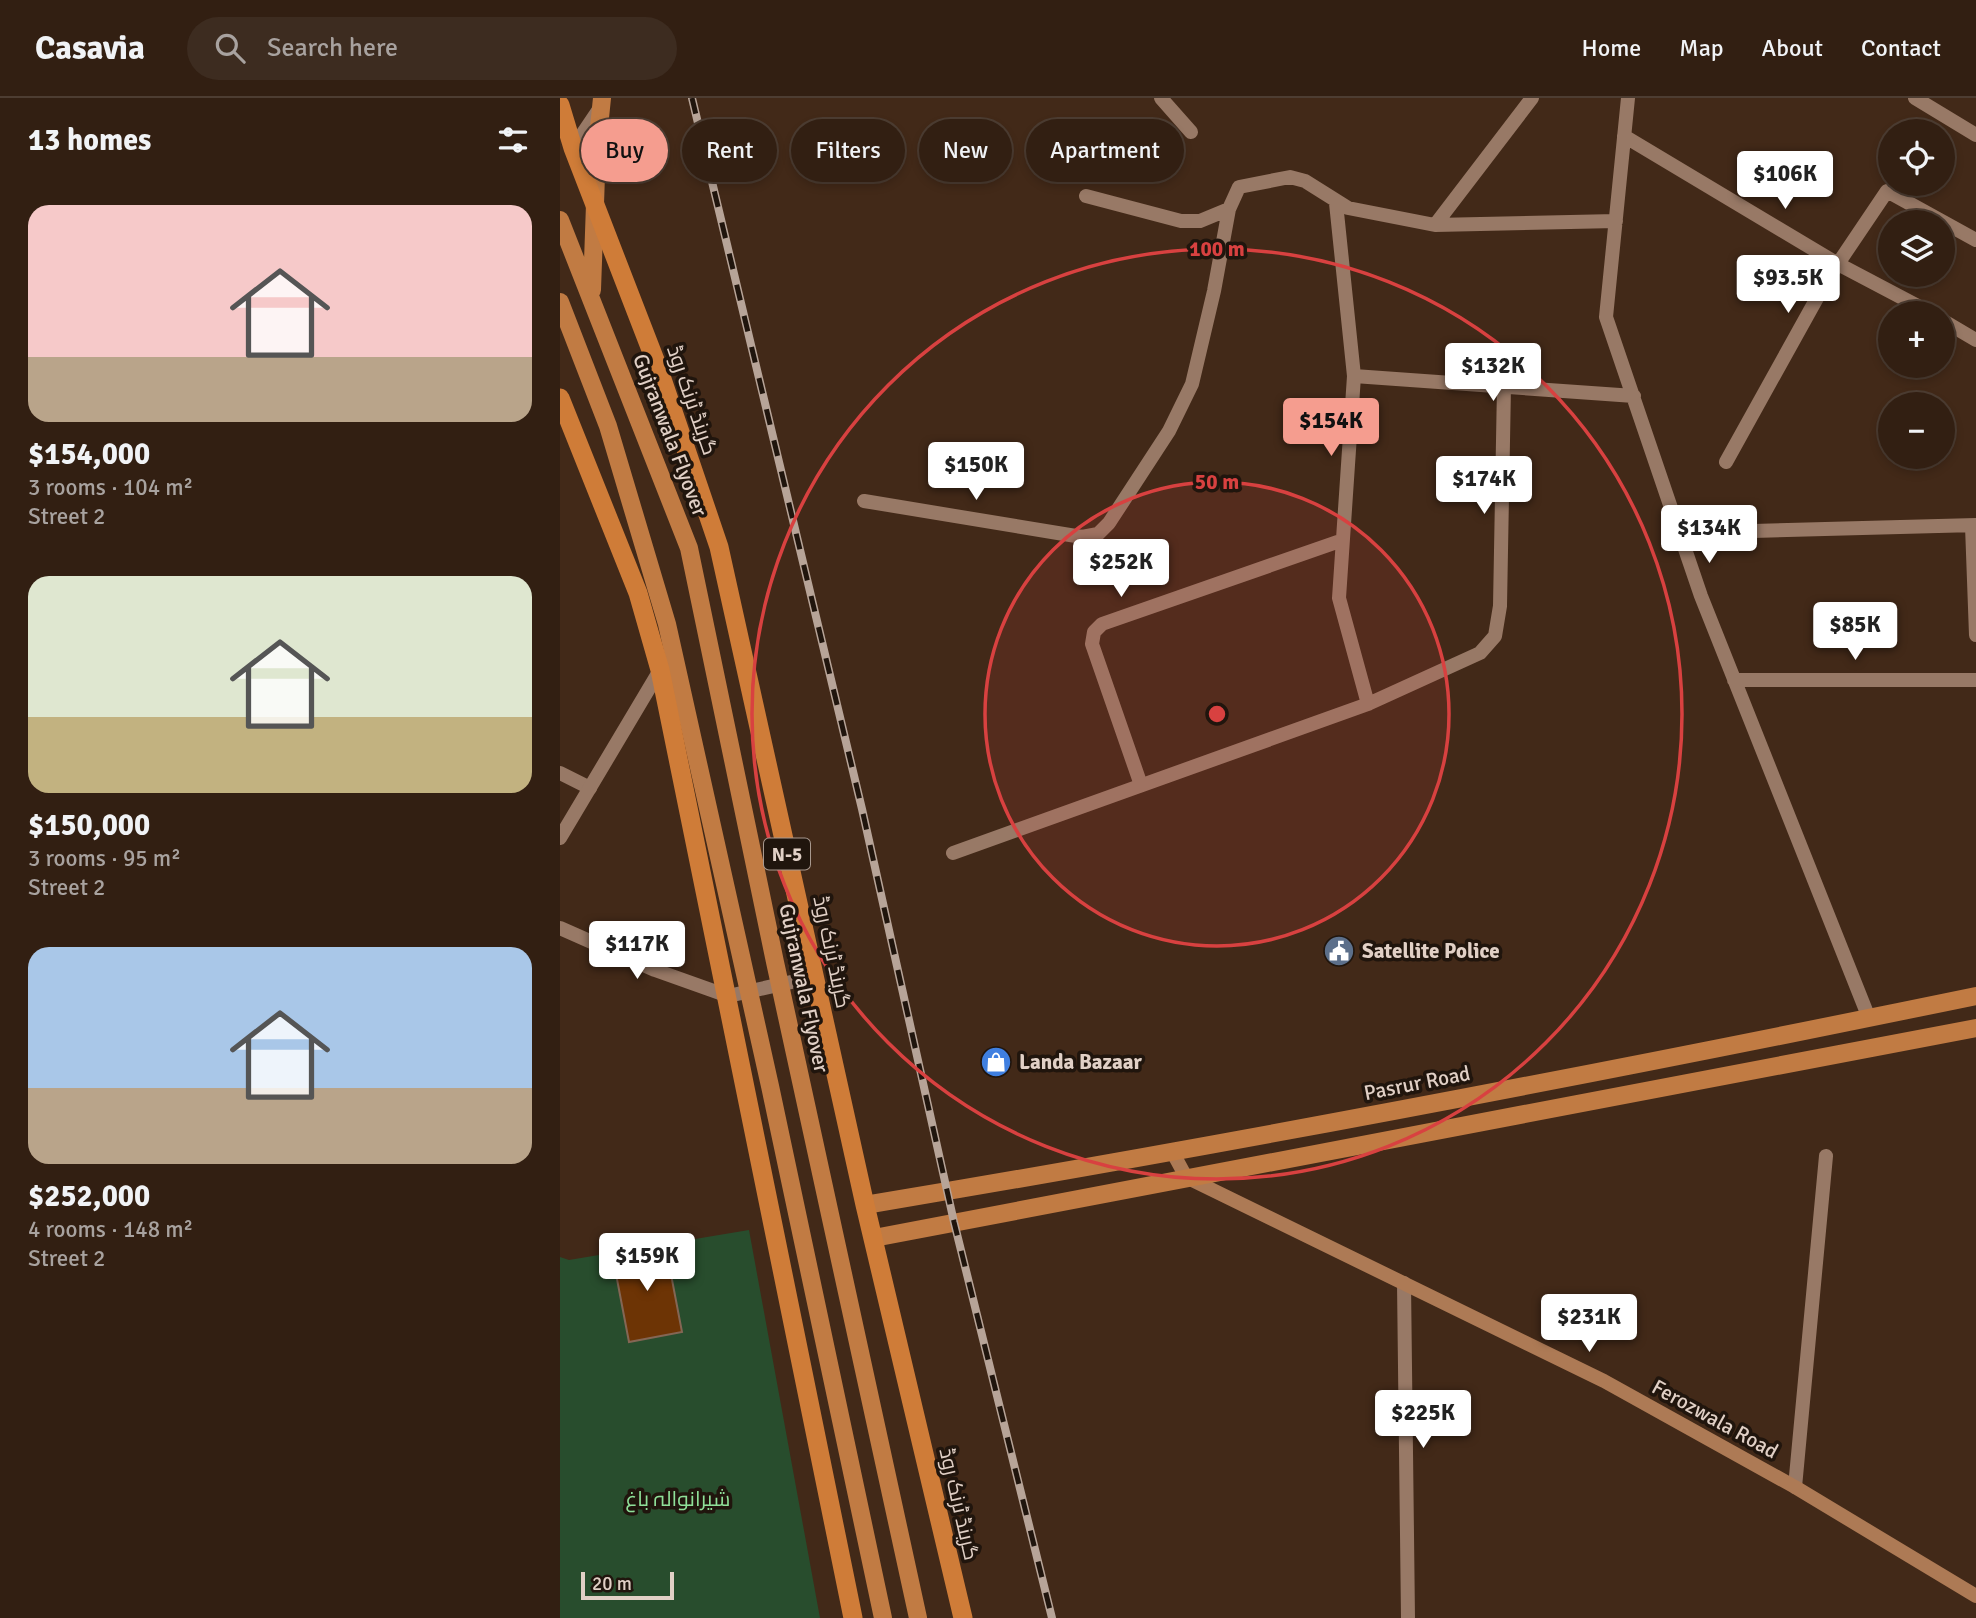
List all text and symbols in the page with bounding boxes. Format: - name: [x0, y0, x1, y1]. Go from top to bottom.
- search box: [187, 17, 677, 80]
- text: Casavia: [35, 28, 145, 69]
- icon: search: [211, 29, 249, 67]
- text: Search here: [267, 32, 398, 64]
- text: Home: [1581, 33, 1641, 63]
- text: Map: [1679, 33, 1724, 63]
- text: About: [1762, 33, 1823, 63]
- text: Contact: [1861, 33, 1941, 63]
- chip: Buy: [581, 119, 668, 182]
- chip: Rent: [682, 119, 777, 182]
- chip: Filters: [791, 119, 905, 182]
- chip: New: [919, 119, 1012, 182]
- chip: Apartment: [1026, 119, 1184, 182]
- map controls: [1878, 119, 1955, 469]
- button: locate: [1878, 119, 1955, 196]
- icon: filters: [494, 121, 532, 159]
- text: 13 homes: [28, 122, 151, 159]
- pin: $106K: [1736, 152, 1834, 211]
- text: $106K: [1753, 159, 1817, 188]
- button: layers: [1878, 210, 1955, 287]
- text: 100 m: [1189, 236, 1245, 262]
- icon: home: [217, 250, 343, 376]
- pin: $93.5K: [1731, 256, 1845, 315]
- text: $93.5K: [1753, 263, 1823, 292]
- button: +: [1878, 301, 1955, 378]
- street label: گرینڈ ٹرنک روڈ: [661, 342, 723, 458]
- pin: $132K: [1444, 344, 1542, 403]
- street label: Gujranwala Flyover: [627, 350, 713, 520]
- text: $132K: [1461, 351, 1525, 380]
- button: −: [1878, 392, 1955, 469]
- pin: $154K: [1282, 398, 1380, 458]
- text: $154K: [1299, 406, 1363, 435]
- text: $154,000: [28, 436, 150, 473]
- pin: $150K: [927, 442, 1025, 502]
- text: $150K: [944, 450, 1008, 479]
- pin: $174K: [1435, 456, 1533, 516]
- text: $174K: [1452, 464, 1516, 493]
- text: 50 m: [1195, 469, 1239, 495]
- text: 3 rooms · 104 m²: [28, 473, 193, 502]
- text: Street 2: [28, 502, 105, 531]
- pin: $134K: [1660, 505, 1758, 565]
- text: $134K: [1677, 513, 1741, 542]
- pin: $252K: [1072, 540, 1170, 599]
- text: $252K: [1089, 547, 1153, 576]
- pin: $85K: [1814, 602, 1896, 662]
- text: $85K: [1829, 610, 1881, 639]
- icon: home: [217, 621, 343, 747]
- centre of rings: [1205, 702, 1229, 726]
- text: $150,000: [28, 807, 150, 844]
- road number: N-5: [764, 838, 810, 870]
- text: 3 rooms · 95 m²: [28, 844, 181, 873]
- text: Street 2: [28, 873, 105, 902]
- street label: گرینڈ ٹرنک روڈ: [807, 893, 857, 1011]
- street label: Gujranwala Flyover: [773, 901, 835, 1075]
- pin: $117K: [588, 922, 686, 981]
- text: $117K: [605, 929, 669, 958]
- public building icon: Satellite Police: [1322, 934, 1356, 968]
- place label: Satellite Police: [1362, 938, 1500, 964]
- icon: home: [217, 992, 343, 1118]
- shop icon: Landa Bazaar: [979, 1045, 1013, 1079]
- place label: Landa Bazaar: [1019, 1049, 1143, 1075]
- street label: Pasrur Road: [1362, 1060, 1472, 1106]
- text: $252,000: [28, 1178, 150, 1215]
- text: 4 rooms · 148 m²: [28, 1215, 193, 1244]
- pin: $159K: [598, 1234, 696, 1293]
- text: $159K: [615, 1241, 679, 1270]
- text: Street 2: [28, 1244, 105, 1273]
- pin: $231K: [1540, 1294, 1638, 1354]
- text: $231K: [1557, 1302, 1621, 1331]
- street label: Ferozwala Road: [1647, 1374, 1783, 1464]
- pin: $225K: [1374, 1390, 1472, 1450]
- text: $225K: [1391, 1398, 1455, 1427]
- street label: گرینڈ ٹرنک روڈ: [933, 1445, 985, 1563]
- park label: شیرانوالہ باغ: [626, 1486, 730, 1513]
- scale bar: [581, 1569, 674, 1601]
- text: 20 m: [592, 1572, 632, 1596]

